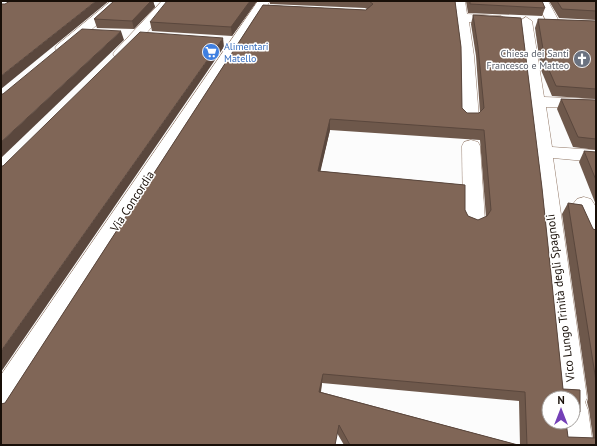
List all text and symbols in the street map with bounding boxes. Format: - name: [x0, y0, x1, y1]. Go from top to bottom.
- place label: Alimentari Matello: [224, 40, 269, 65]
- supermarket icon: Alimentari Matello: [201, 42, 221, 62]
- place label: Chiesa dei Santi Francesco e Matteo: [487, 47, 569, 72]
- church icon: Chiesa dei Santi Francesco e Matteo: [572, 49, 592, 69]
- street label: Via Concordia: [106, 168, 157, 235]
- street label: Vico Lungo Trinità degli Spagnoli: [542, 213, 578, 384]
- north arrow: [541, 390, 581, 430]
- text: N: [557, 393, 565, 407]

